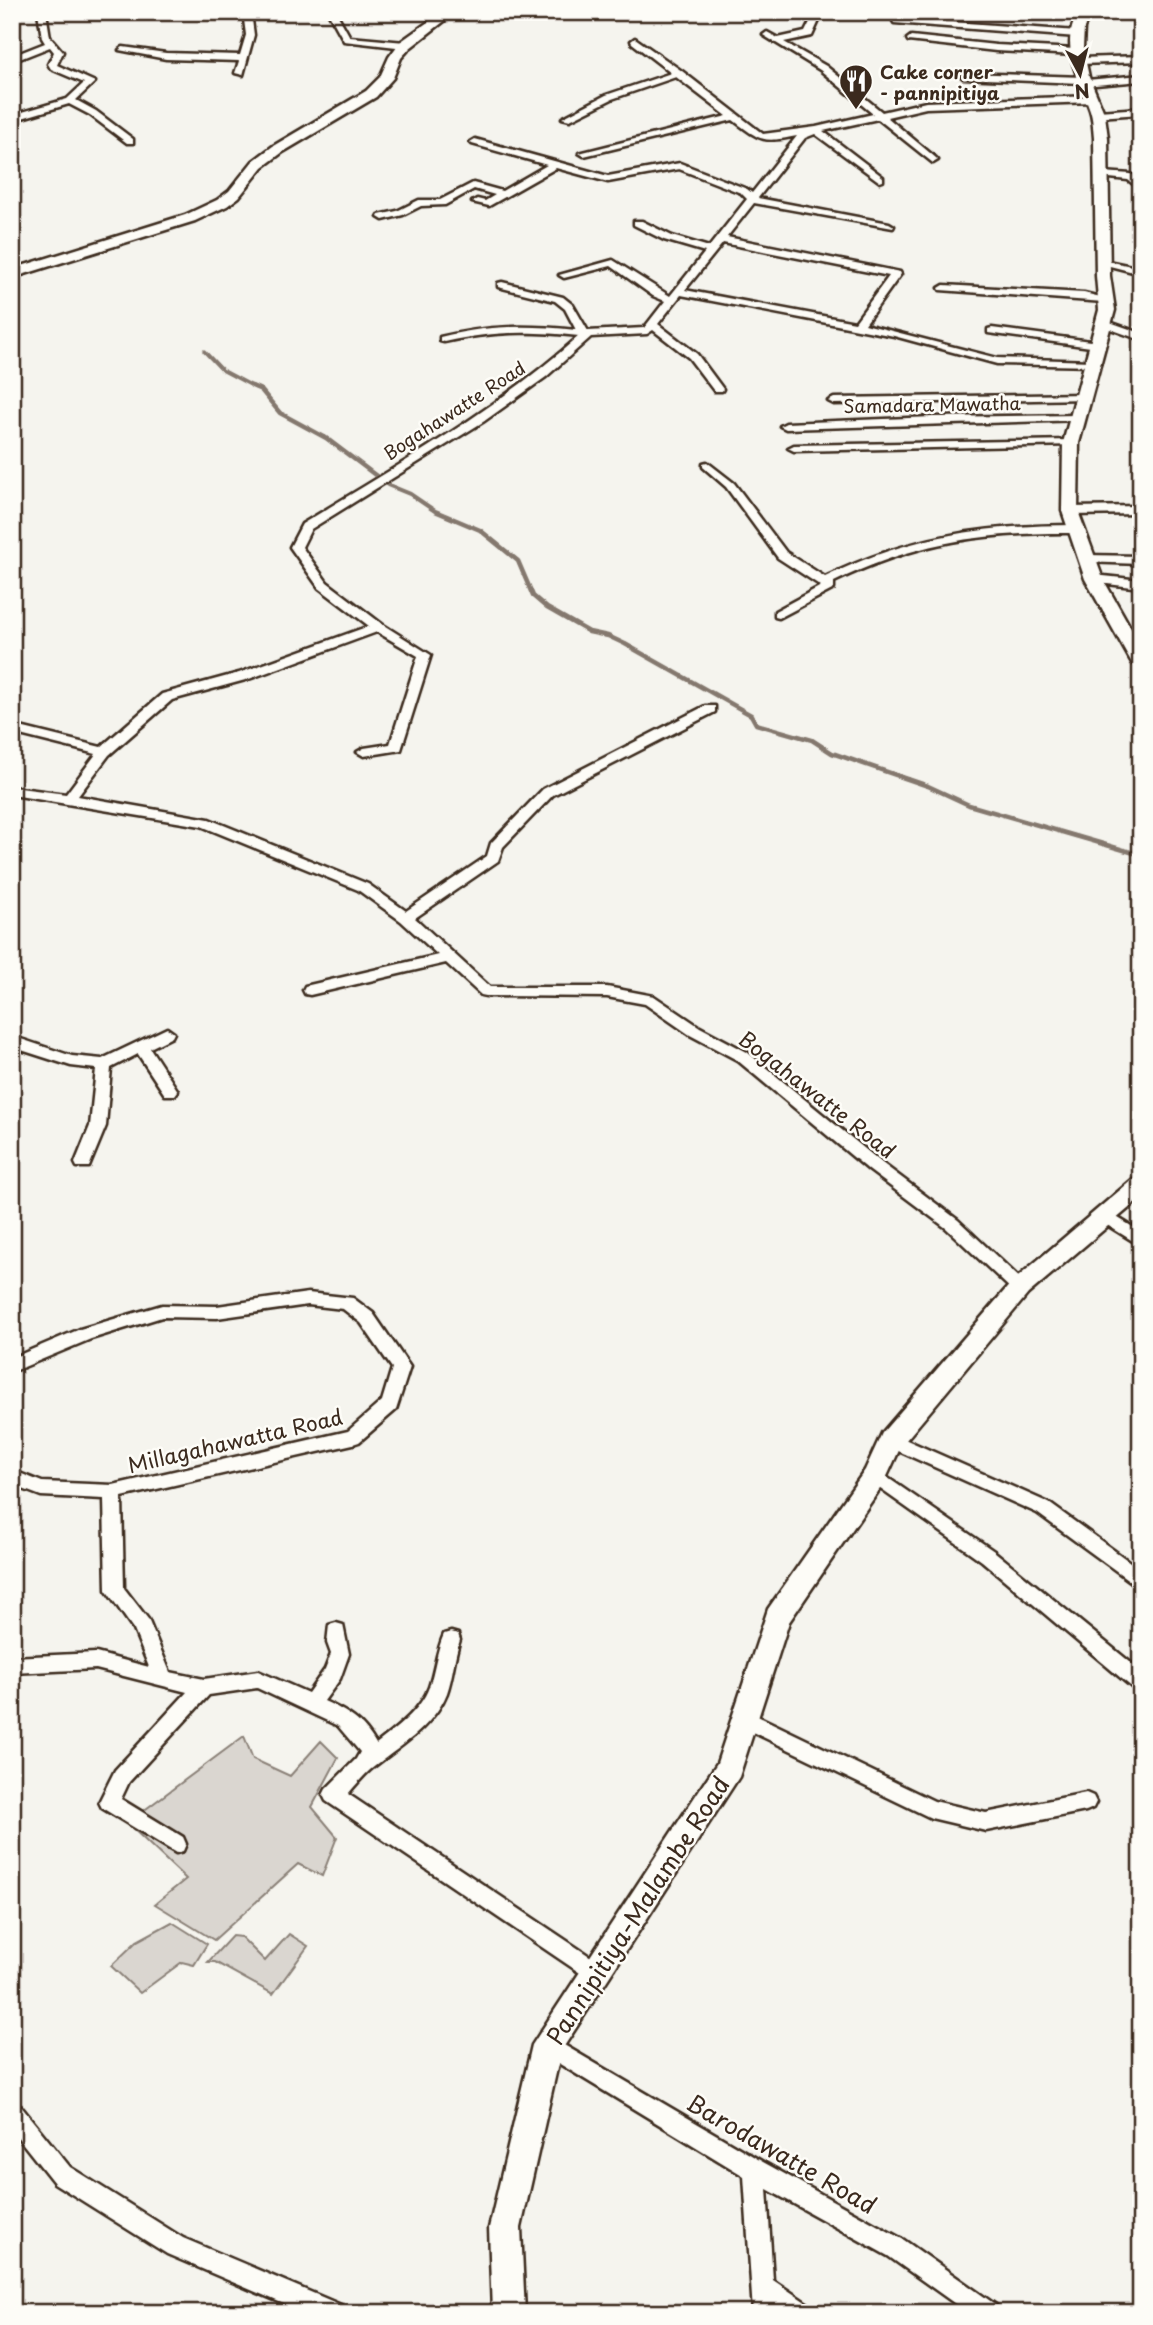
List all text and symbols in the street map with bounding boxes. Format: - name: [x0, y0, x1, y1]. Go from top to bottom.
- north arrow: [1044, 38, 1114, 108]
- place label: Cake corner - pannipitiya: [880, 58, 1000, 106]
- restaurant icon: Cake corner - pannipitiya: [837, 62, 875, 111]
- text: N: [1073, 77, 1091, 107]
- street label: Bogahawatte Road: [378, 354, 530, 466]
- street label: Samadara Mawatha: [843, 389, 1022, 419]
- street label: Bogahawatte Road: [733, 1022, 903, 1166]
- street label: Millagahawatta Road: [124, 1400, 346, 1480]
- street label: Pannipitiya-Malambe Road: [536, 1769, 738, 2051]
- street label: Barodawatte Road: [680, 2084, 884, 2222]

